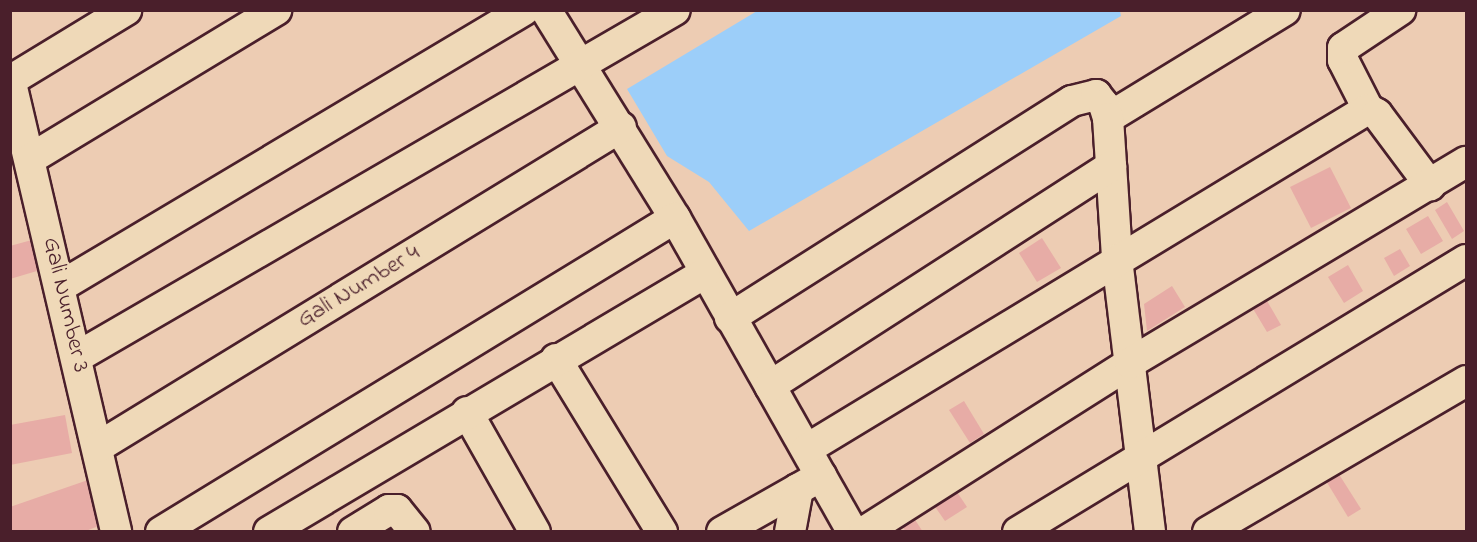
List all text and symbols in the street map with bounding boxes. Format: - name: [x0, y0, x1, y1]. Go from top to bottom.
- street label: Gali Number 3: [35, 235, 95, 375]
- street label: Gali Number 4: [293, 239, 425, 335]

